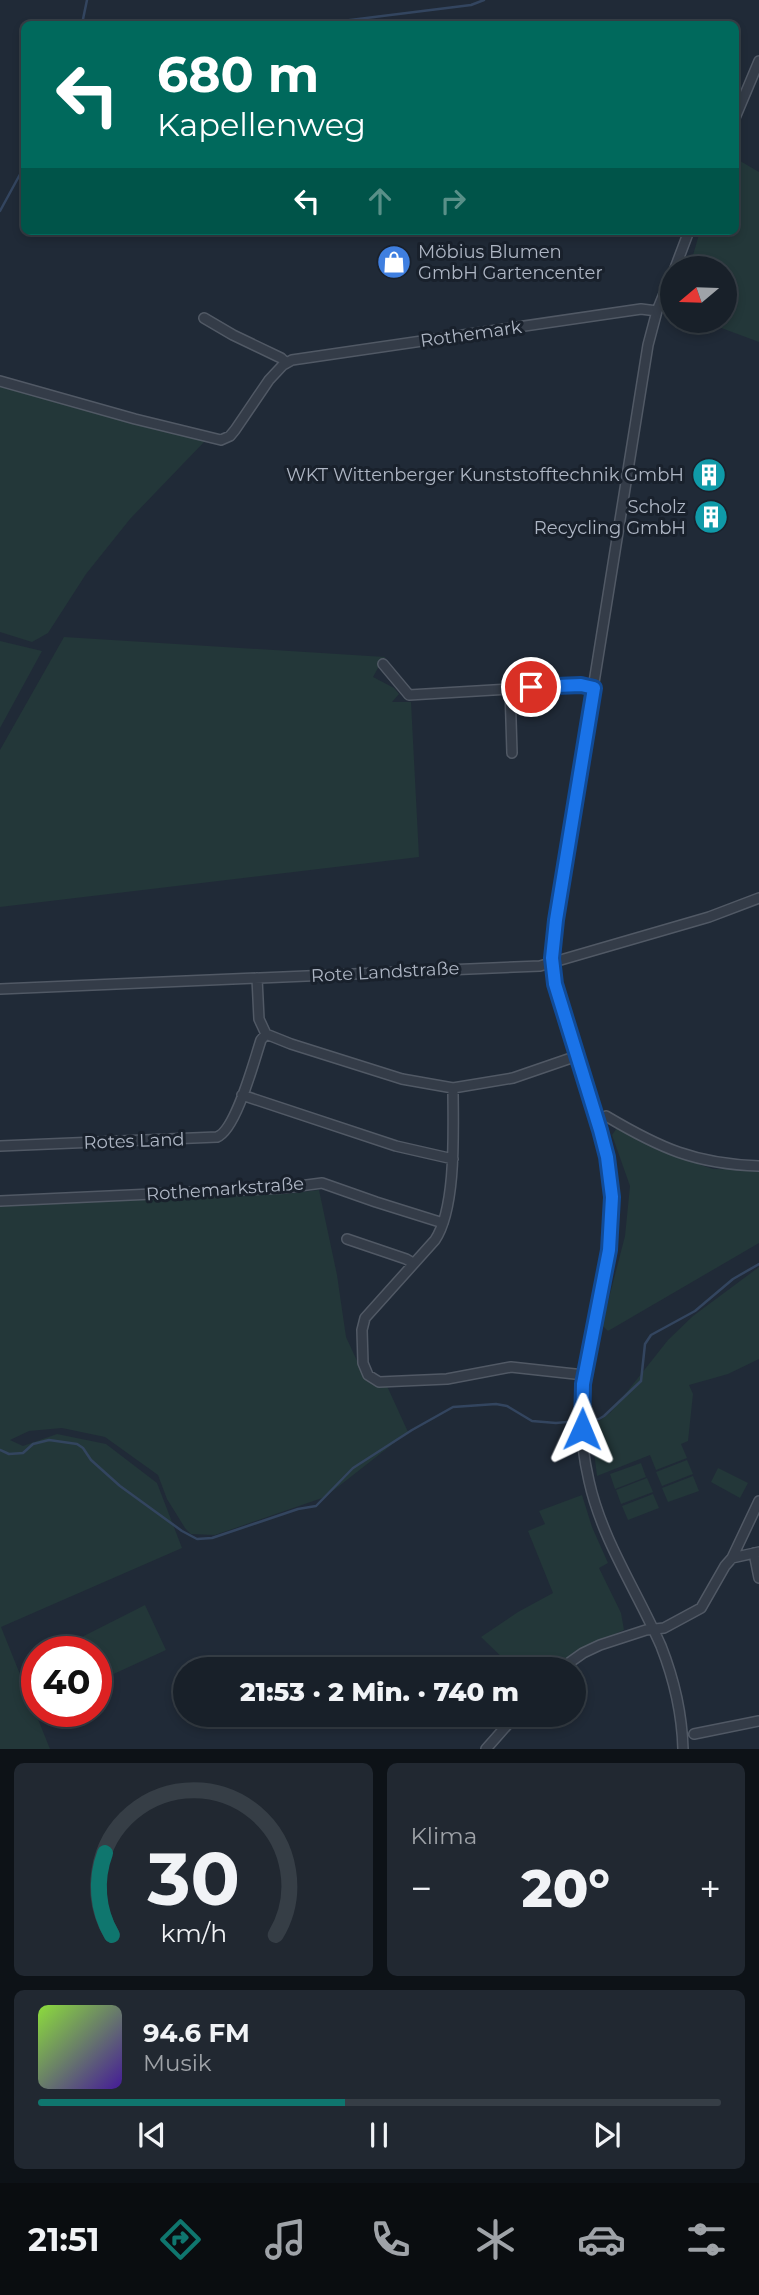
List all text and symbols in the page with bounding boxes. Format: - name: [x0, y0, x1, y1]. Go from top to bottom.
- text: 680 m: [157, 45, 319, 104]
- icon: left: [42, 49, 133, 140]
- text: Kapellenweg: [157, 105, 366, 144]
- icon: left: [288, 182, 326, 220]
- icon: ahead: [361, 182, 399, 220]
- icon: right: [434, 182, 472, 220]
- place label: Möbius Blumen GmbH Gartencenter: [418, 241, 603, 284]
- shop icon: Möbius Blumen GmbH Gartencenter: [375, 243, 413, 281]
- north arrow: [660, 256, 737, 332]
- map controls: [660, 256, 737, 333]
- street label: Rothemark: [419, 316, 523, 352]
- building icon: WKT Wittenberger Kunststofftechnik GmbH: [690, 456, 728, 494]
- place label: WKT Wittenberger Kunststofftechnik GmbH: [286, 464, 684, 486]
- place label: Scholz Recycling GmbH: [534, 496, 686, 539]
- building icon: Scholz Recycling GmbH: [692, 498, 730, 536]
- pin: [501, 657, 561, 717]
- icon: arrive: [512, 668, 550, 706]
- street label: Rote Landstraße: [310, 957, 460, 987]
- street label: Rotes Land: [83, 1128, 185, 1154]
- street label: Rothemarkstraße: [145, 1173, 305, 1205]
- position arrow: [545, 1392, 619, 1466]
- speed limit sign: 40: [21, 1636, 112, 1727]
- text: 21:53 · 2 Min. · 740 m: [240, 1676, 519, 1708]
- text: Klima: [411, 1822, 477, 1850]
- text: 30: [146, 1836, 240, 1924]
- text: 20°: [522, 1857, 610, 1920]
- text: −: [411, 1865, 432, 1912]
- text: +: [699, 1865, 721, 1912]
- text: km/h: [160, 1918, 227, 1948]
- text: 94.6 FM: [143, 2017, 250, 2049]
- text: Musik: [143, 2049, 212, 2077]
- icon: previous: [133, 2116, 171, 2154]
- icon: pause: [360, 2116, 398, 2154]
- icon: next: [588, 2116, 626, 2154]
- icon: directions: [156, 2215, 205, 2264]
- icon: music: [261, 2215, 310, 2264]
- icon: phone: [366, 2215, 415, 2264]
- icon: climate: [471, 2215, 520, 2264]
- icon: car: [577, 2215, 626, 2264]
- icon: filters: [682, 2215, 731, 2264]
- text: 21:51: [28, 2220, 100, 2259]

